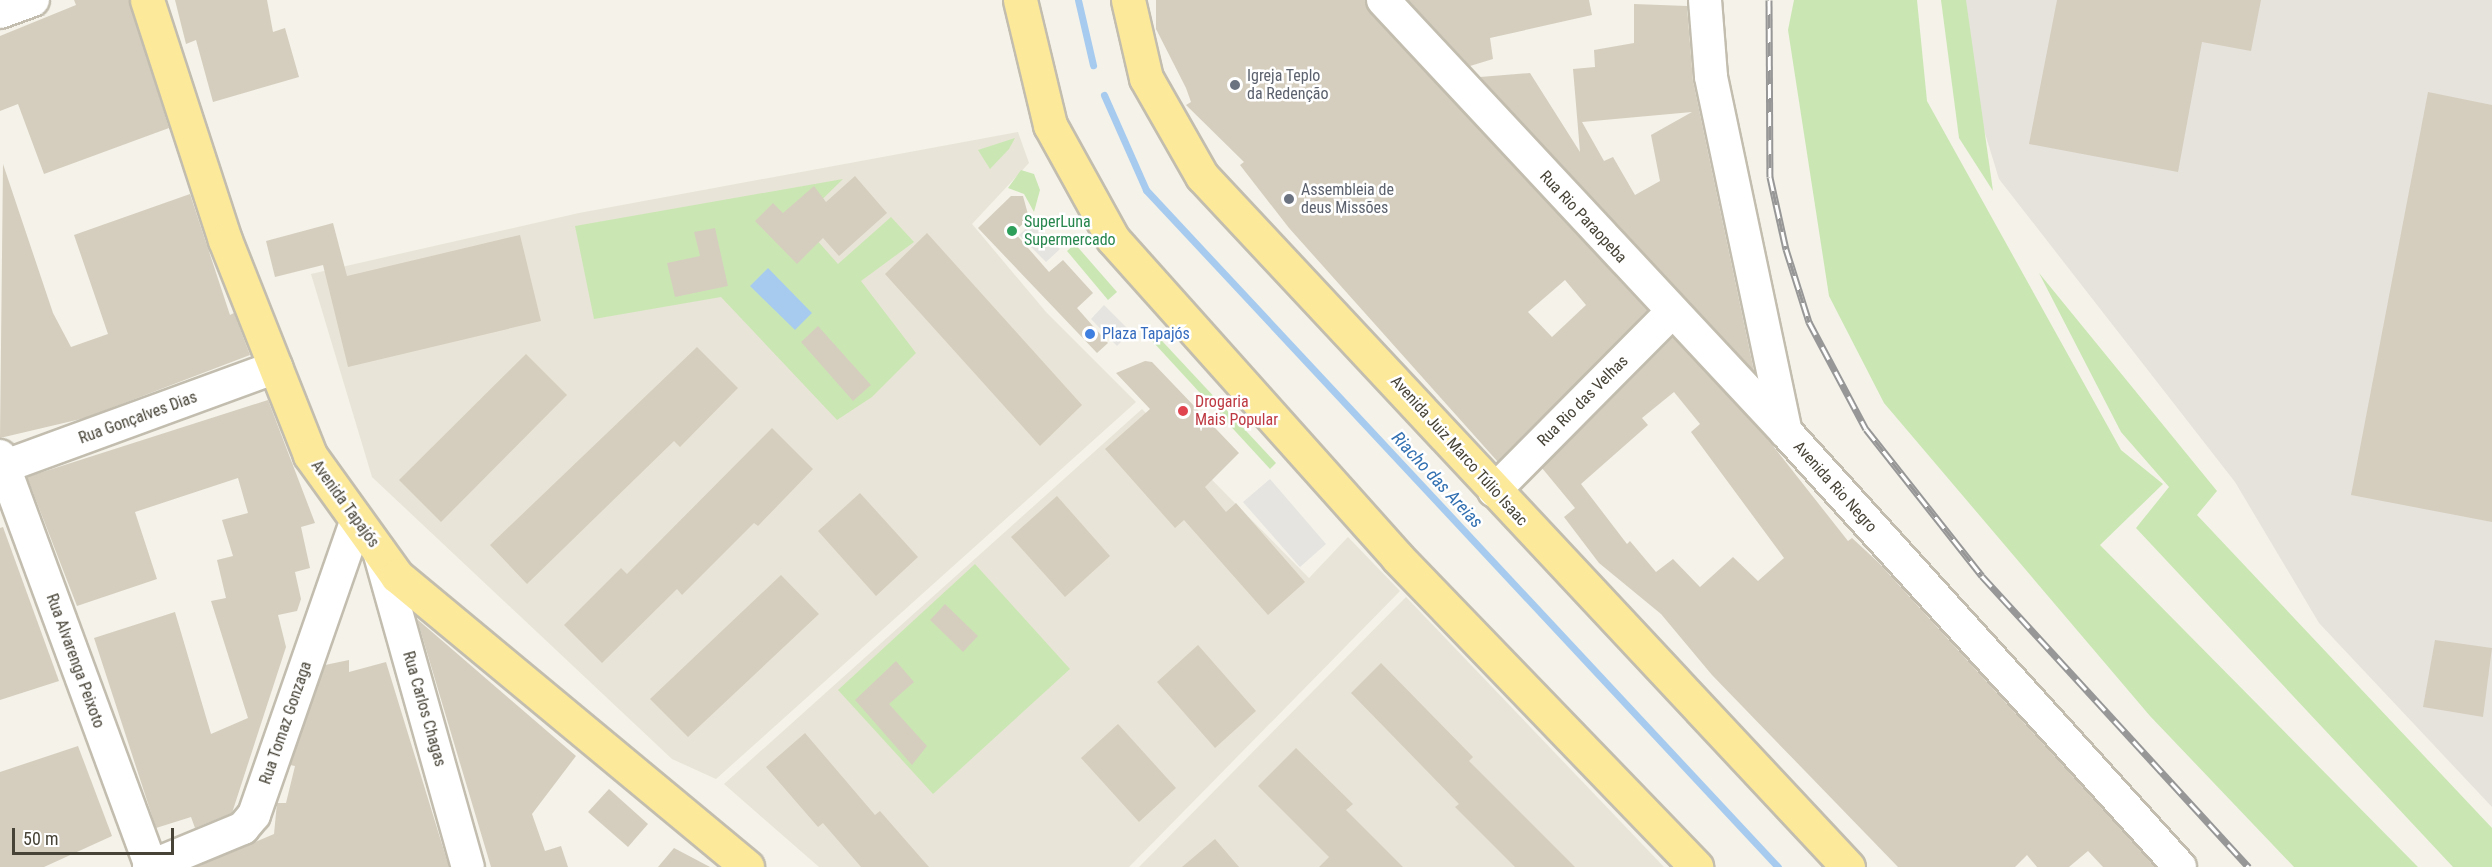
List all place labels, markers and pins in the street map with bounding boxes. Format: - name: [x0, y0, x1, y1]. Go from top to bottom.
- place label: Igreja Teplo da Redenção: [1247, 66, 1329, 104]
- marker: Igreja Teplo da Redenção: [1228, 78, 1242, 92]
- place label: Assembleia de deus Missões: [1301, 180, 1394, 218]
- marker: Assembleia de deus Missões: [1282, 192, 1296, 206]
- place label: SuperLuna Supermercado: [1024, 212, 1116, 250]
- marker: SuperLuna Supermercado: [1005, 224, 1019, 238]
- place label: Plaza Tapajós: [1102, 324, 1190, 344]
- marker: Plaza Tapajós: [1083, 327, 1097, 341]
- place label: Drogaria Mais Popular: [1195, 392, 1278, 430]
- marker: Drogaria Mais Popular: [1176, 404, 1190, 418]

